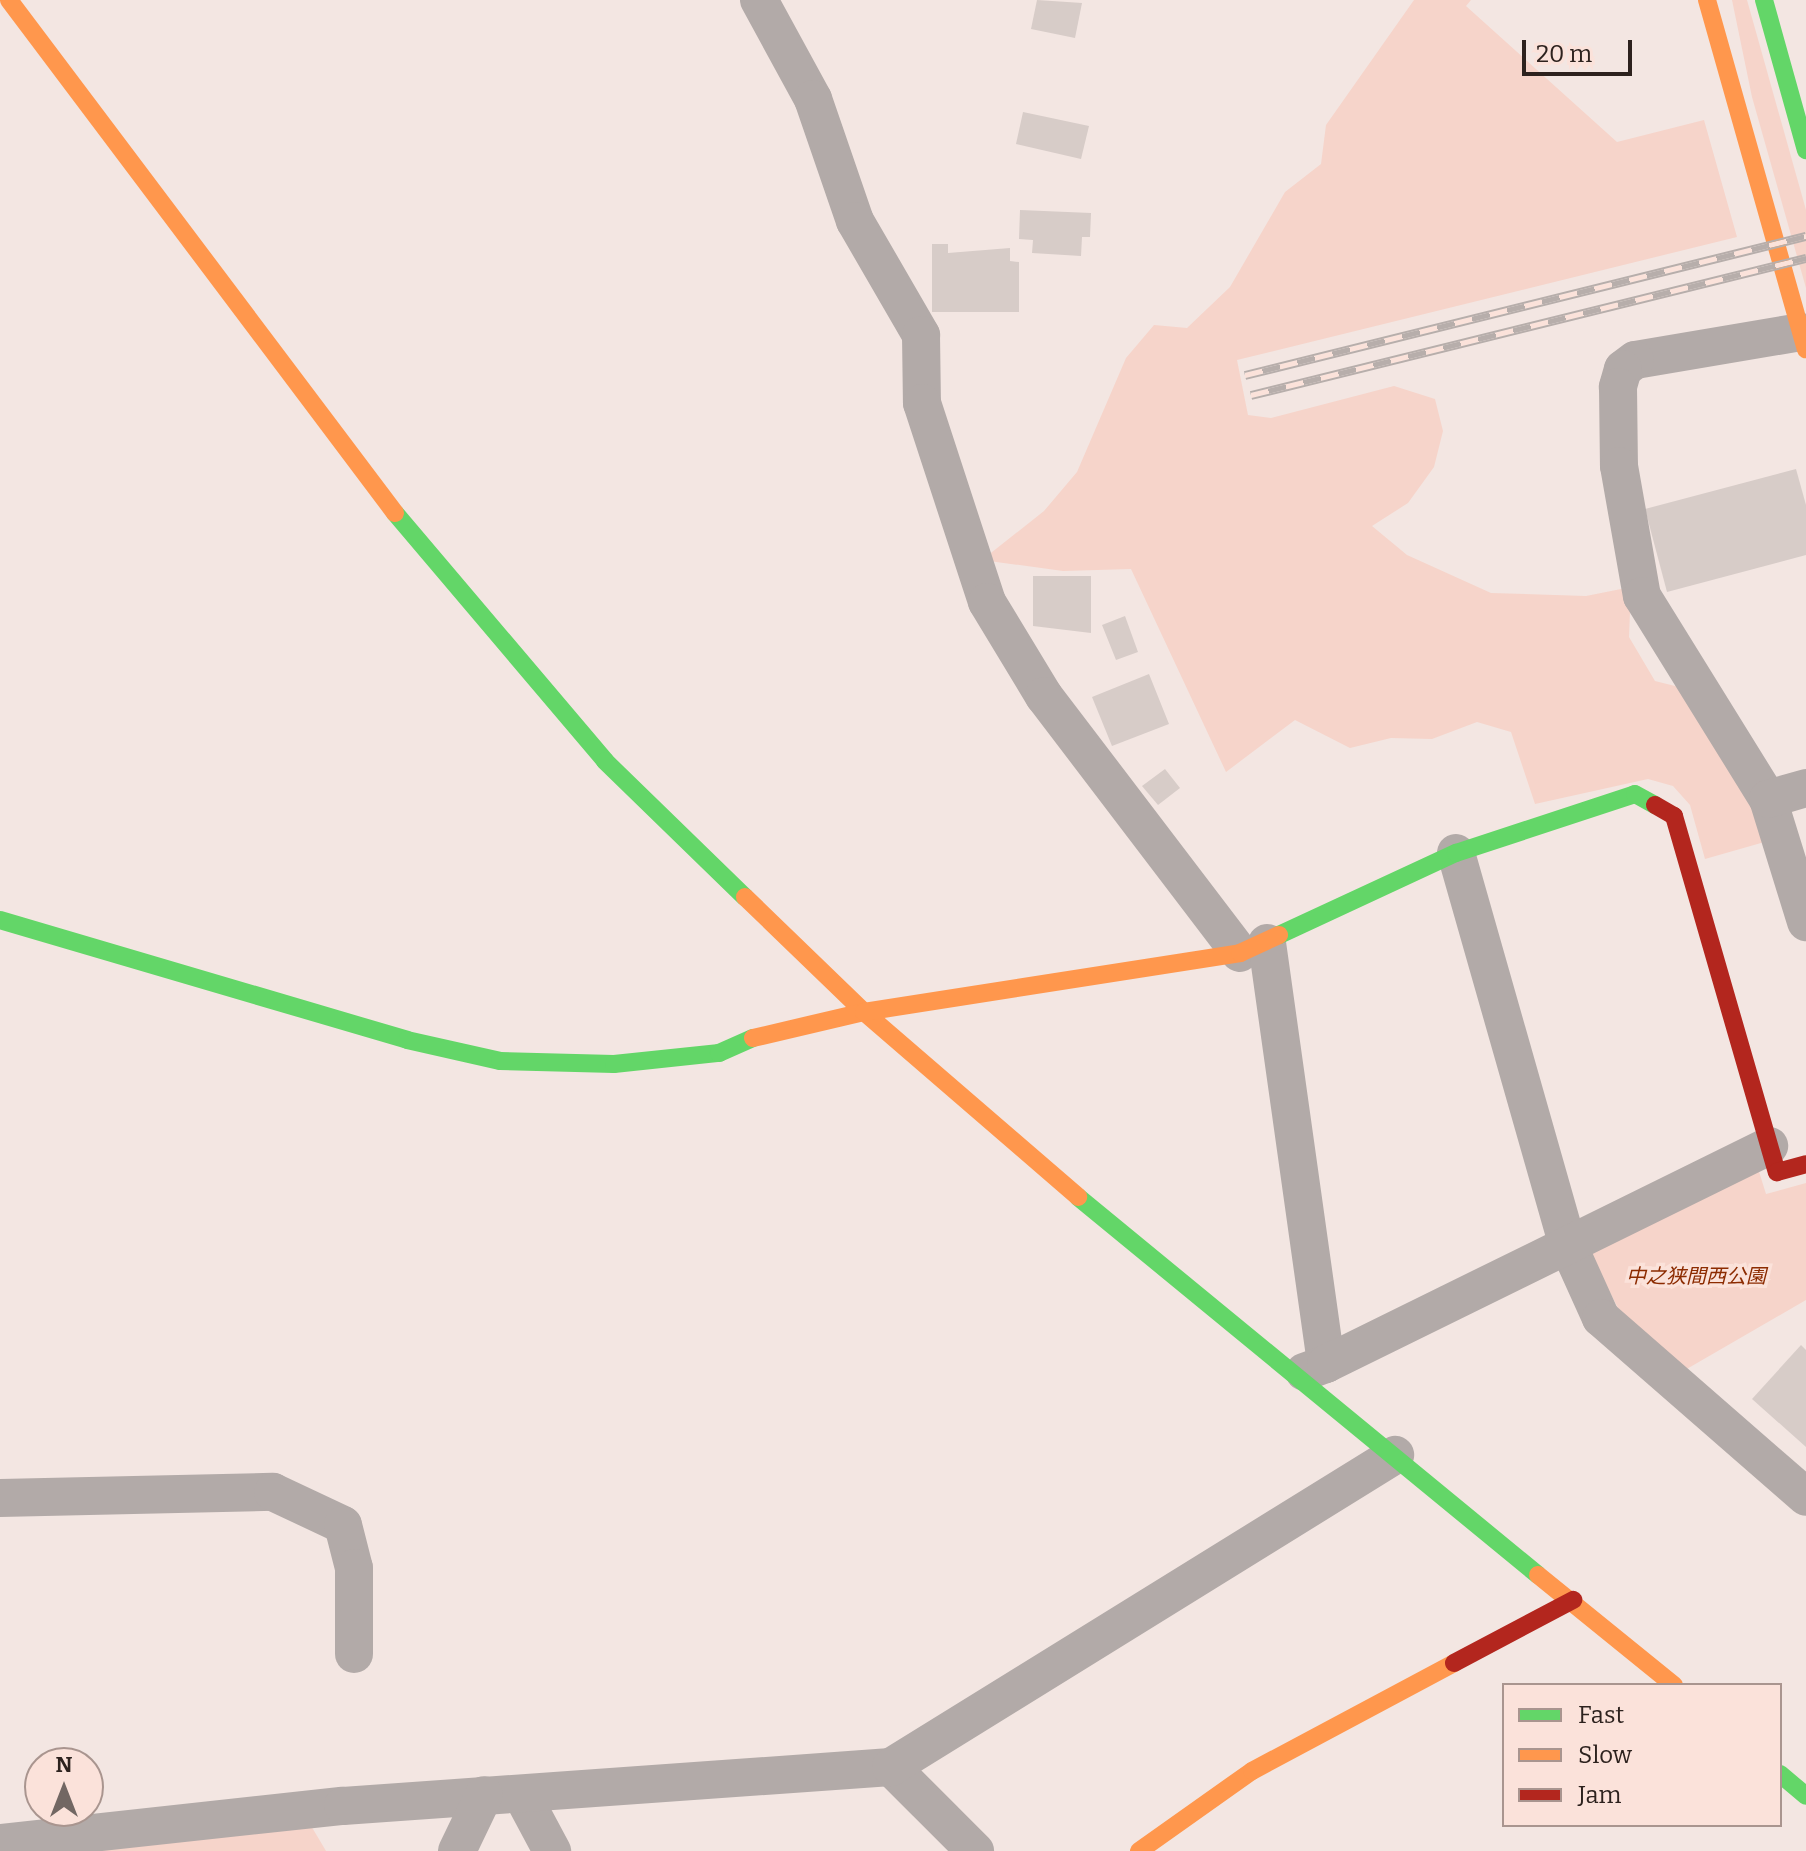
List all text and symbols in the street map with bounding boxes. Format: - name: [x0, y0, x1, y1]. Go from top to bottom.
- scale bar: [1526, 24, 1636, 74]
- text: 20 m: [1536, 40, 1592, 68]
- park label: 中之狭間西公園: [1626, 1264, 1766, 1288]
- legend: [1502, 1683, 1782, 1827]
- text: Fast: [1578, 1701, 1624, 1729]
- text: Slow: [1578, 1741, 1632, 1769]
- north arrow: [24, 1747, 104, 1827]
- text: N: [56, 1751, 72, 1778]
- text: Jam: [1578, 1781, 1621, 1809]

